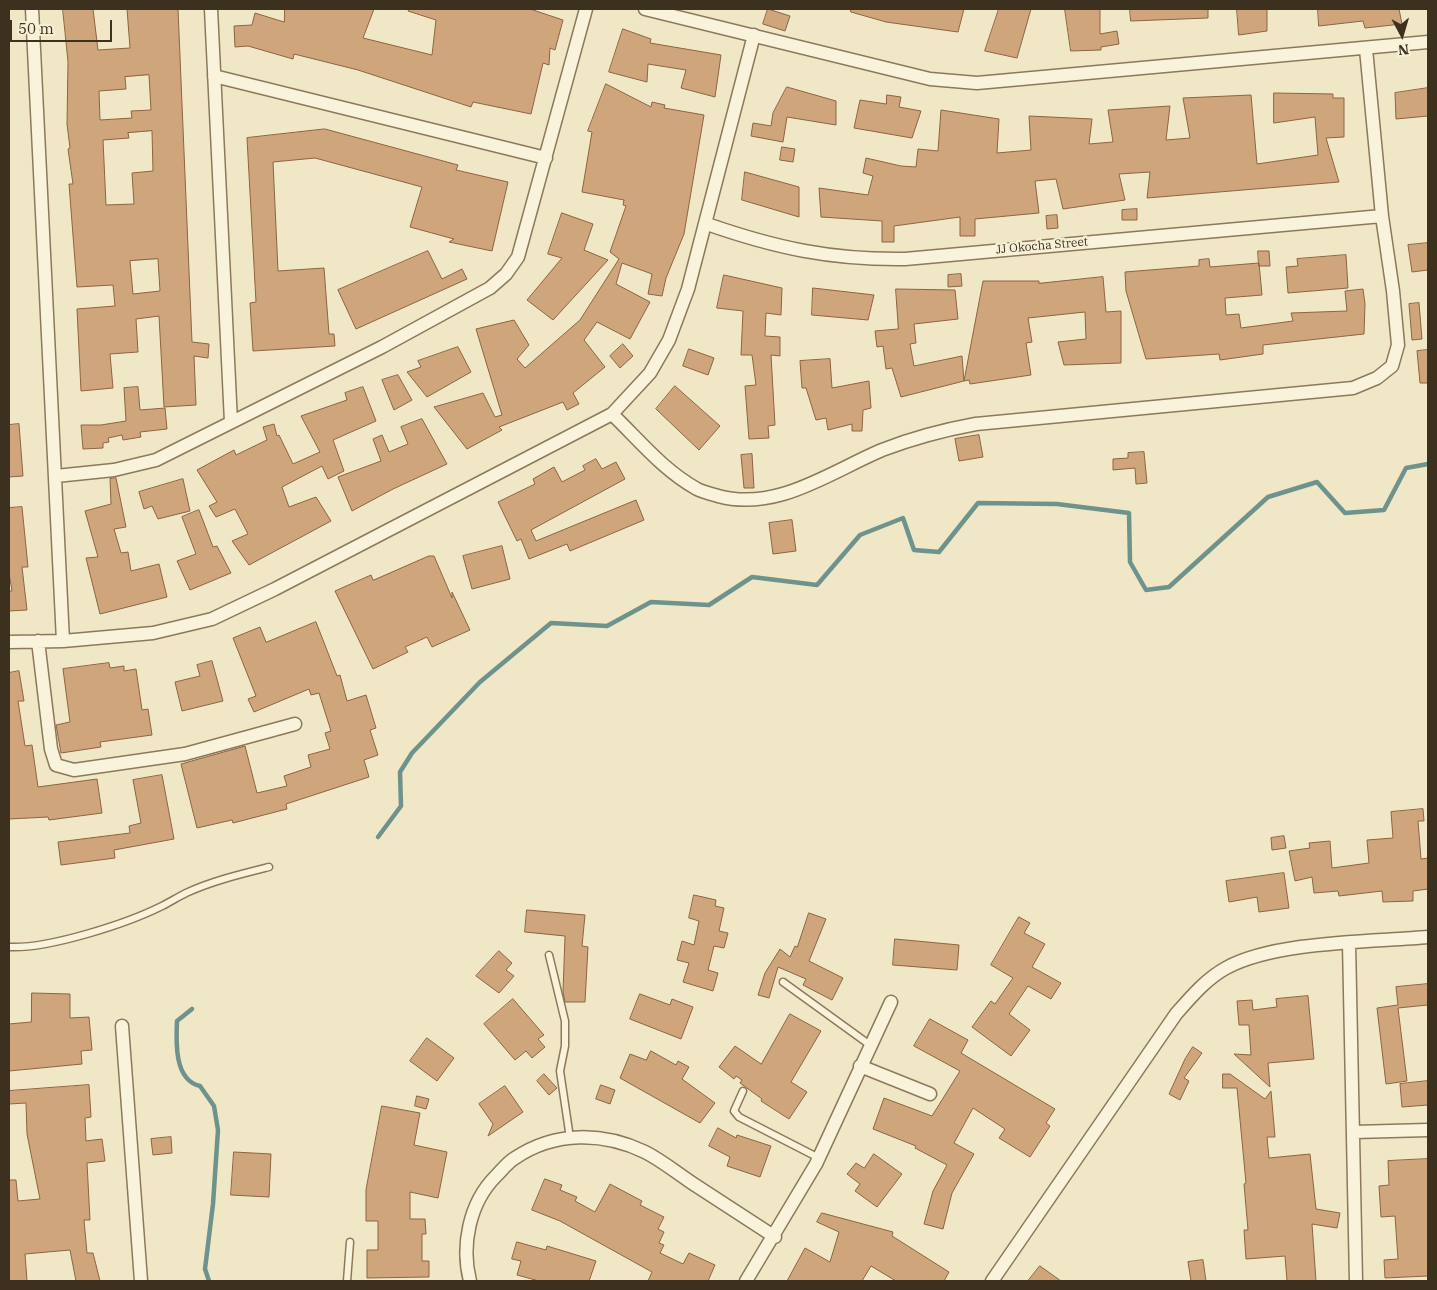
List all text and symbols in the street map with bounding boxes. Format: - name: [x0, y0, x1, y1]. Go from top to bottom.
- scale bar: [12, 10, 115, 42]
- north arrow: [1377, 10, 1427, 60]
- text: 50 m: [18, 19, 54, 38]
- text: N: [1397, 40, 1410, 59]
- street label: JJ Okocha Street: [995, 235, 1089, 257]

